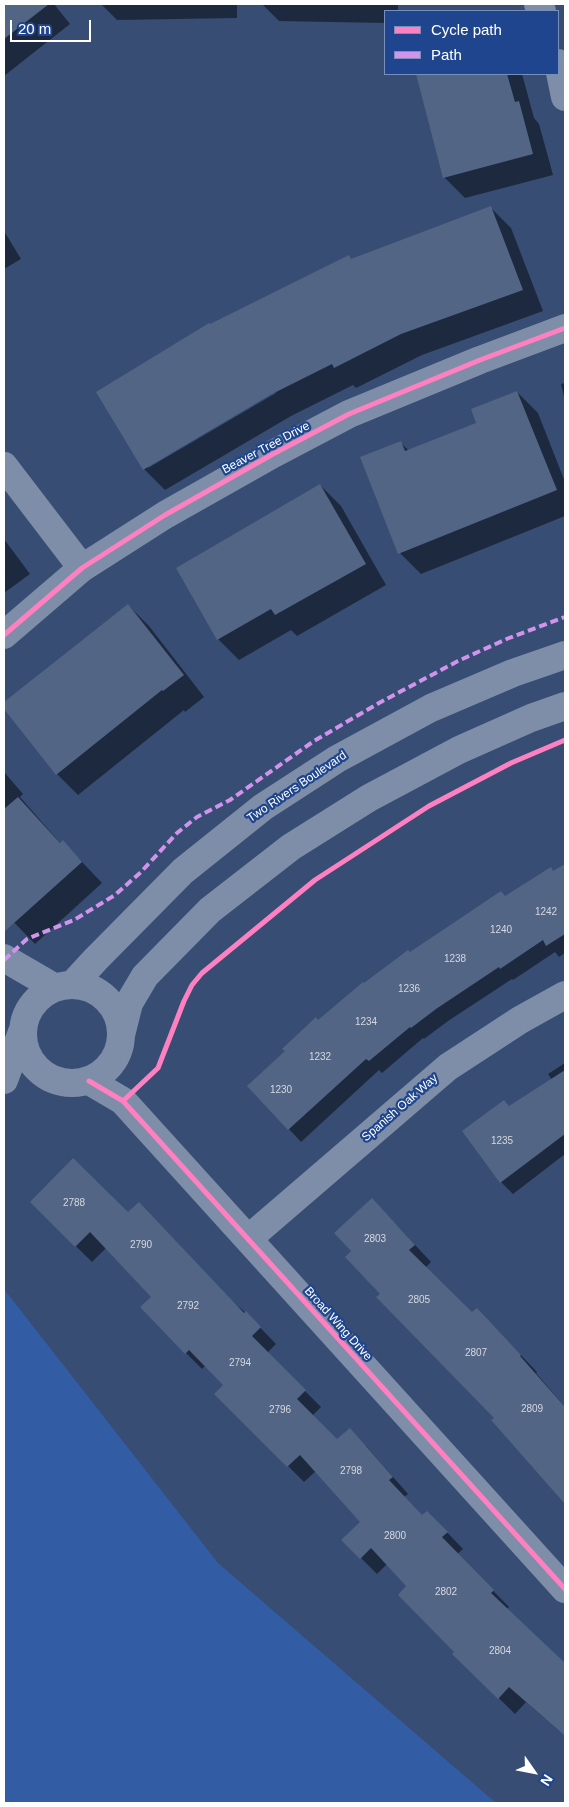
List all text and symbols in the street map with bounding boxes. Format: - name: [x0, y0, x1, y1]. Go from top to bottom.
- scale bar: [12, 10, 94, 42]
- legend: [384, 10, 559, 75]
- text: 20 m: [18, 20, 51, 37]
- text: Cycle path: [431, 21, 502, 38]
- text: Path: [431, 46, 462, 63]
- street label: Beaver Tree Drive: [220, 419, 312, 477]
- street label: Two Rivers Boulevard: [245, 748, 349, 826]
- house number: 1242: [535, 906, 557, 918]
- house number: 1240: [490, 924, 512, 936]
- house number: 1238: [444, 953, 466, 965]
- house number: 1236: [398, 983, 420, 995]
- house number: 1234: [355, 1016, 377, 1028]
- house number: 1232: [309, 1051, 331, 1063]
- street label: Spanish Oak Way: [359, 1071, 441, 1145]
- house number: 1230: [270, 1084, 292, 1096]
- house number: 1235: [491, 1135, 513, 1147]
- house number: 2788: [63, 1197, 85, 1209]
- house number: 2803: [364, 1233, 386, 1245]
- house number: 2790: [130, 1239, 152, 1251]
- street label: Broad Wing Drive: [301, 1284, 375, 1364]
- house number: 2805: [408, 1294, 430, 1306]
- house number: 2792: [177, 1300, 199, 1312]
- house number: 2807: [465, 1347, 487, 1359]
- house number: 2794: [229, 1357, 251, 1369]
- house number: 2809: [521, 1403, 543, 1415]
- house number: 2796: [269, 1404, 291, 1416]
- house number: 2798: [340, 1465, 362, 1477]
- house number: 2800: [384, 1530, 406, 1542]
- house number: 2802: [435, 1586, 457, 1598]
- house number: 2804: [489, 1645, 511, 1657]
- north arrow: [509, 1747, 559, 1797]
- text: N: [537, 1772, 556, 1789]

